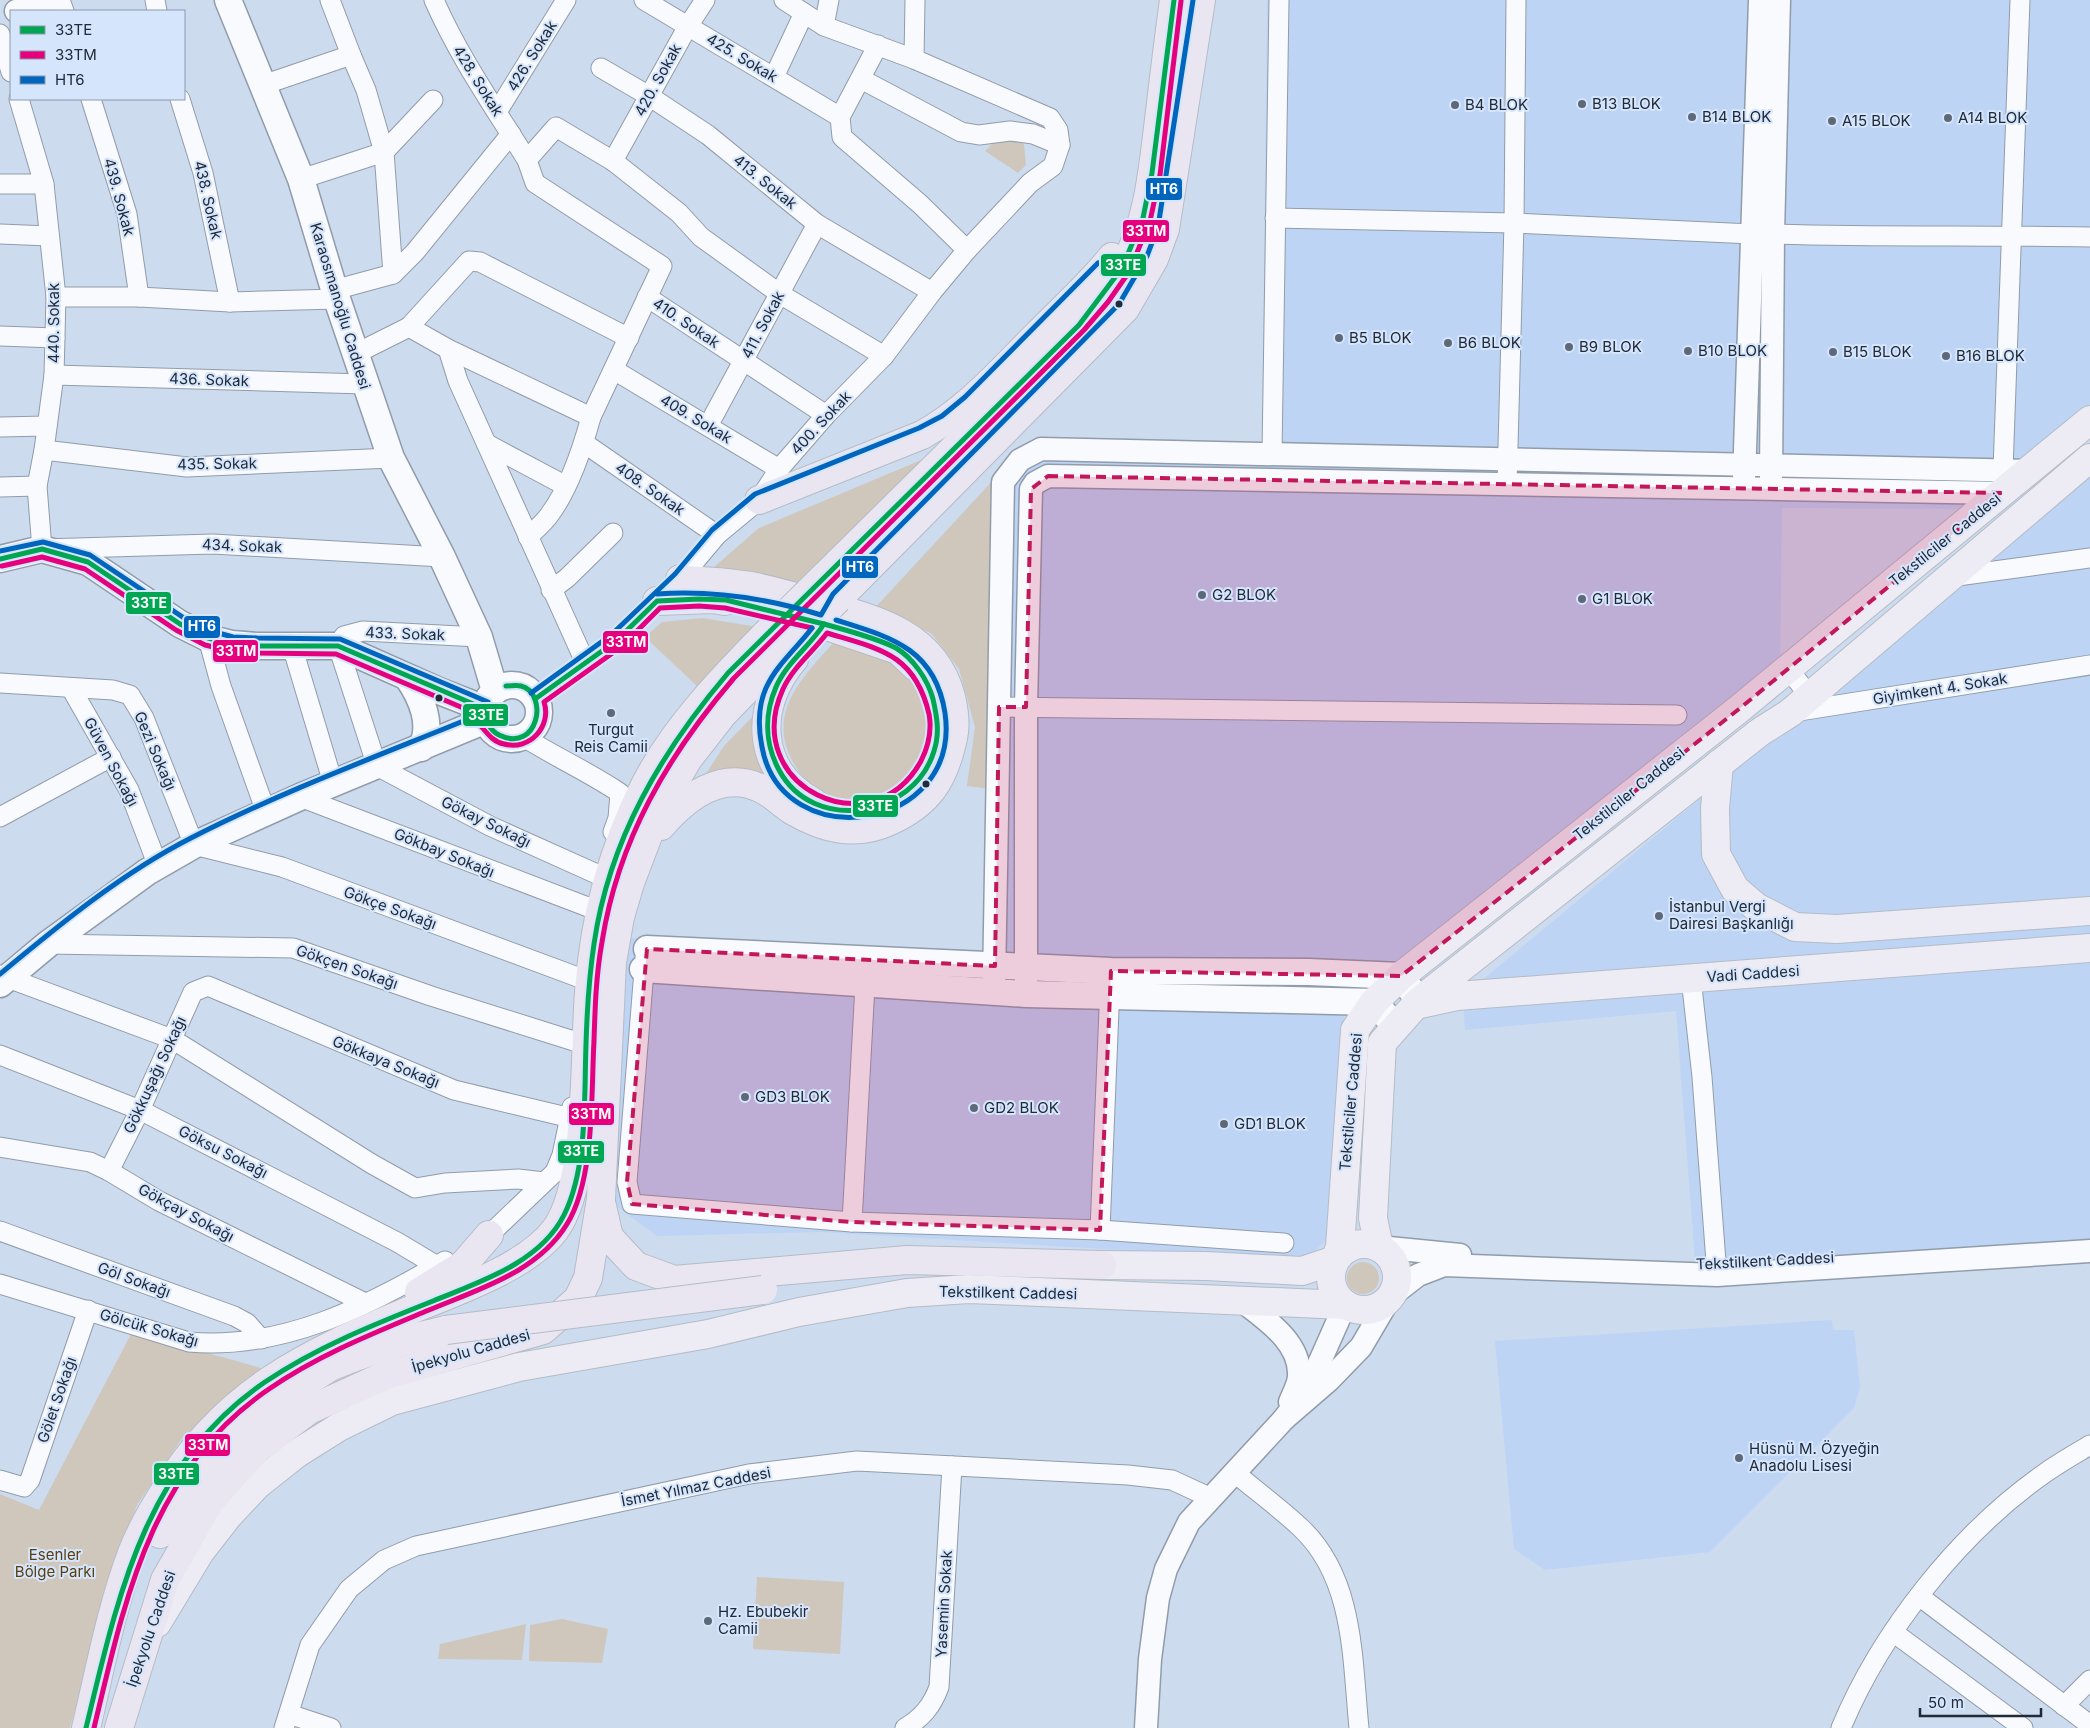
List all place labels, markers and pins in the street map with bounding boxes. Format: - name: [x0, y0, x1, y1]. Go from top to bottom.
- place label: B13 BLOK: [1592, 94, 1661, 113]
- place label: B4 BLOK: [1465, 95, 1528, 114]
- marker: B13 BLOK: [1576, 98, 1588, 110]
- marker: B4 BLOK: [1449, 99, 1461, 111]
- place label: B14 BLOK: [1702, 107, 1771, 126]
- place label: A14 BLOK: [1958, 108, 2027, 127]
- marker: B14 BLOK: [1686, 111, 1698, 123]
- place label: A15 BLOK: [1842, 111, 1911, 130]
- marker: A14 BLOK: [1942, 112, 1954, 124]
- marker: A15 BLOK: [1826, 115, 1838, 127]
- unlabelled marker: [1114, 299, 1124, 309]
- place label: B5 BLOK: [1349, 328, 1412, 347]
- marker: B5 BLOK: [1333, 332, 1345, 344]
- place label: B6 BLOK: [1458, 333, 1521, 352]
- marker: B6 BLOK: [1442, 337, 1454, 349]
- place label: B9 BLOK: [1579, 337, 1642, 356]
- marker: B9 BLOK: [1563, 341, 1575, 353]
- place label: B10 BLOK: [1698, 341, 1767, 360]
- place label: B15 BLOK: [1843, 342, 1912, 361]
- marker: B10 BLOK: [1682, 345, 1694, 357]
- marker: B15 BLOK: [1827, 346, 1839, 358]
- place label: B16 BLOK: [1956, 346, 2025, 365]
- marker: B16 BLOK: [1940, 350, 1952, 362]
- place label: G2 BLOK: [1212, 585, 1276, 604]
- marker: G2 BLOK: [1196, 589, 1208, 601]
- place label: G1 BLOK: [1592, 589, 1653, 608]
- marker: G1 BLOK: [1576, 593, 1588, 605]
- unlabelled marker: [434, 693, 444, 703]
- marker: Turgut Reis Camii: [605, 707, 617, 719]
- place label: Turgut Reis Camii: [574, 720, 648, 756]
- unlabelled marker: [921, 779, 931, 789]
- place label: İstanbul Vergi Dairesi Başkanlığı: [1669, 897, 1794, 933]
- marker: İstanbul Vergi Dairesi Başkanlığı: [1653, 910, 1665, 922]
- place label: GD3 BLOK: [755, 1087, 830, 1106]
- marker: GD3 BLOK: [739, 1091, 751, 1103]
- place label: GD2 BLOK: [984, 1098, 1059, 1117]
- marker: GD2 BLOK: [968, 1102, 980, 1114]
- place label: GD1 BLOK: [1234, 1114, 1306, 1133]
- marker: GD1 BLOK: [1218, 1118, 1230, 1130]
- place label: Hüsnü M. Özyeğin Anadolu Lisesi: [1749, 1439, 1879, 1475]
- marker: Hüsnü M. Özyeğin Anadolu Lisesi: [1733, 1452, 1745, 1464]
- place label: Hz. Ebubekir Camii: [718, 1602, 809, 1638]
- marker: Hz. Ebubekir Camii: [702, 1615, 714, 1627]

